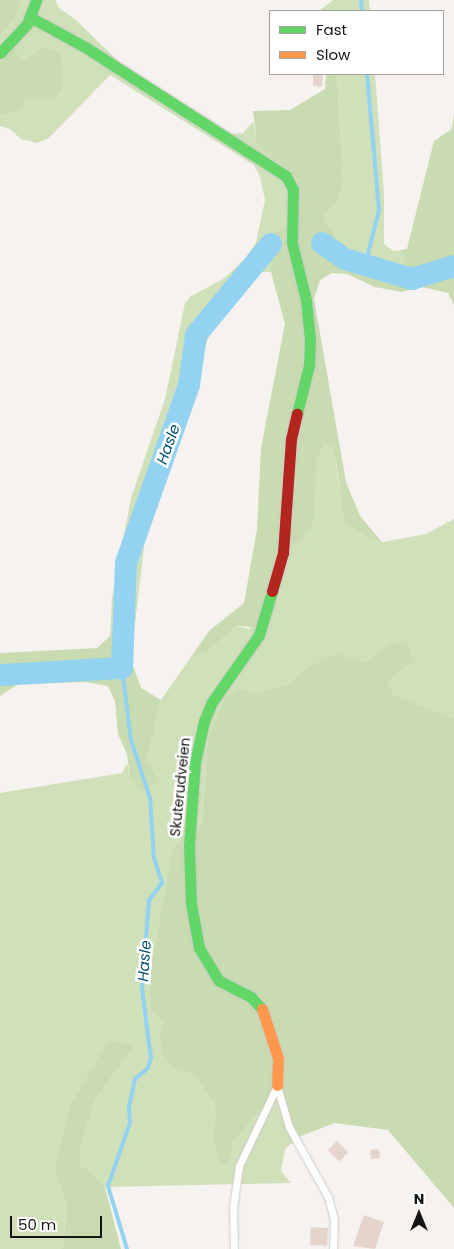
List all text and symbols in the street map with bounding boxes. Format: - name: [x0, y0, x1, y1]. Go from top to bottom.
- legend: [269, 10, 444, 75]
- text: Fast: [316, 19, 347, 40]
- text: Slow: [316, 44, 350, 65]
- water label: Hasle: [152, 422, 184, 466]
- street label: Skuterudveien: [166, 737, 194, 837]
- water label: Hasle: [134, 940, 154, 982]
- north arrow: [394, 1189, 444, 1239]
- text: N: [414, 1189, 424, 1209]
- scale bar: [12, 1206, 105, 1238]
- text: 50 m: [18, 1214, 56, 1235]

